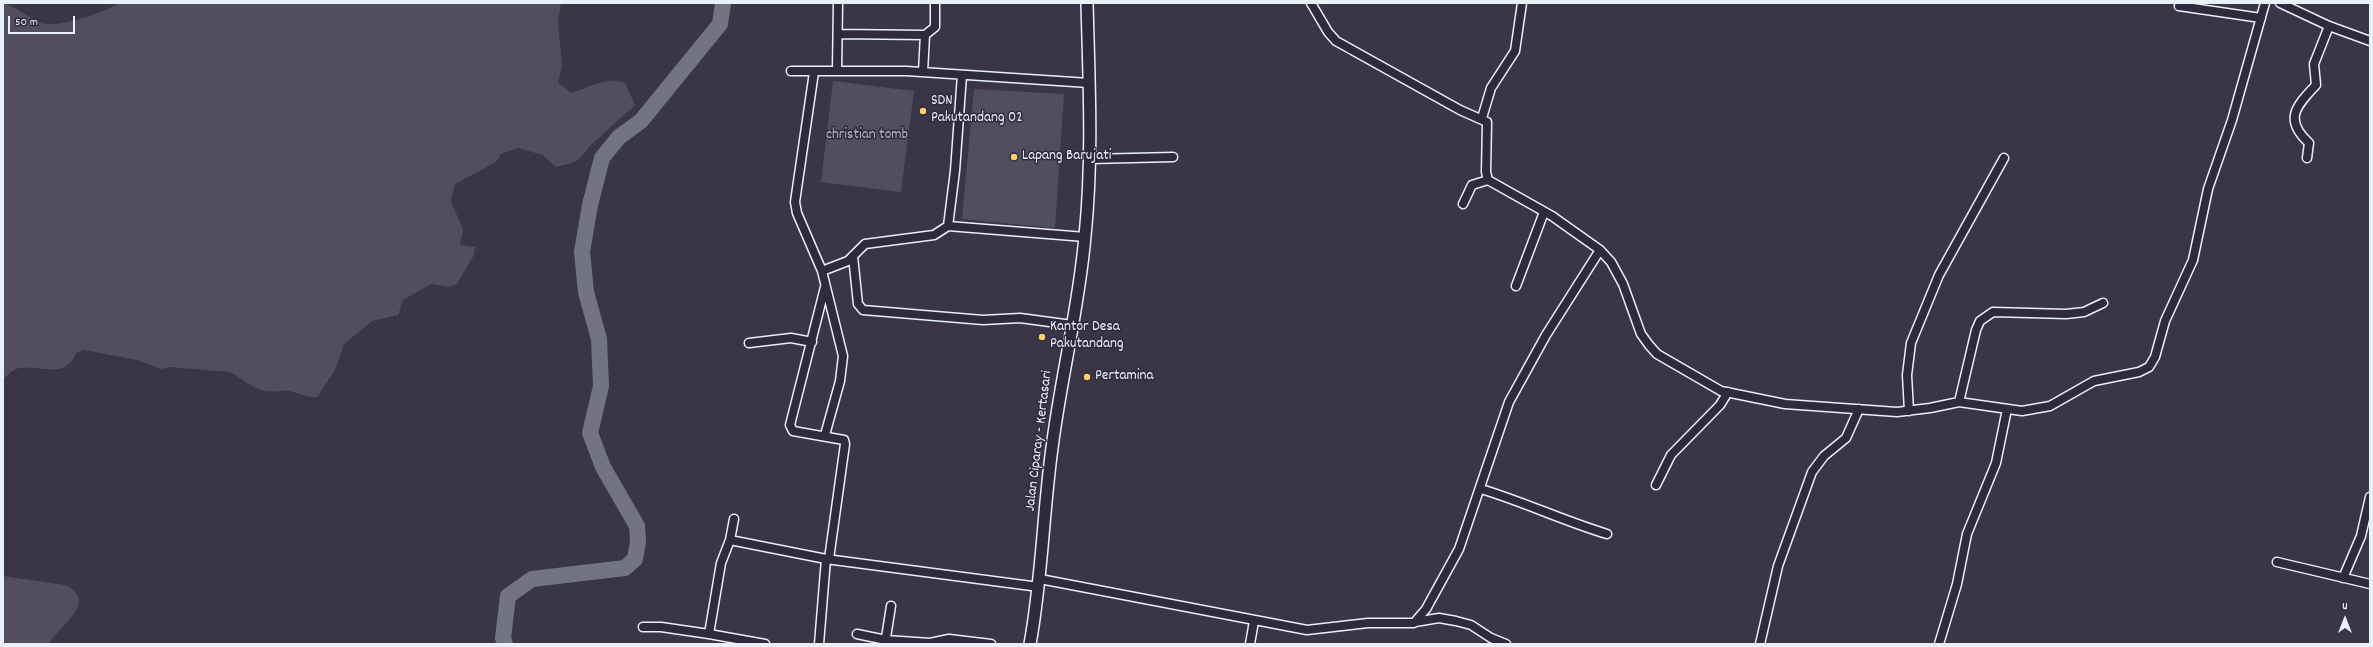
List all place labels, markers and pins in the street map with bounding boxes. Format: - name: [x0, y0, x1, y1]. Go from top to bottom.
- place label: SDN Pakutandang 02: [931, 93, 1023, 128]
- marker: SDN Pakutandang 02: [918, 106, 928, 116]
- place label: Lapang Barujati: [1022, 148, 1111, 166]
- marker: Lapang Barujati: [1009, 152, 1019, 162]
- place label: Kantor Desa Pakutandang: [1050, 319, 1124, 354]
- marker: Kantor Desa Pakutandang: [1037, 332, 1047, 342]
- place label: Pertamina: [1095, 368, 1154, 386]
- marker: Pertamina: [1082, 372, 1092, 382]

